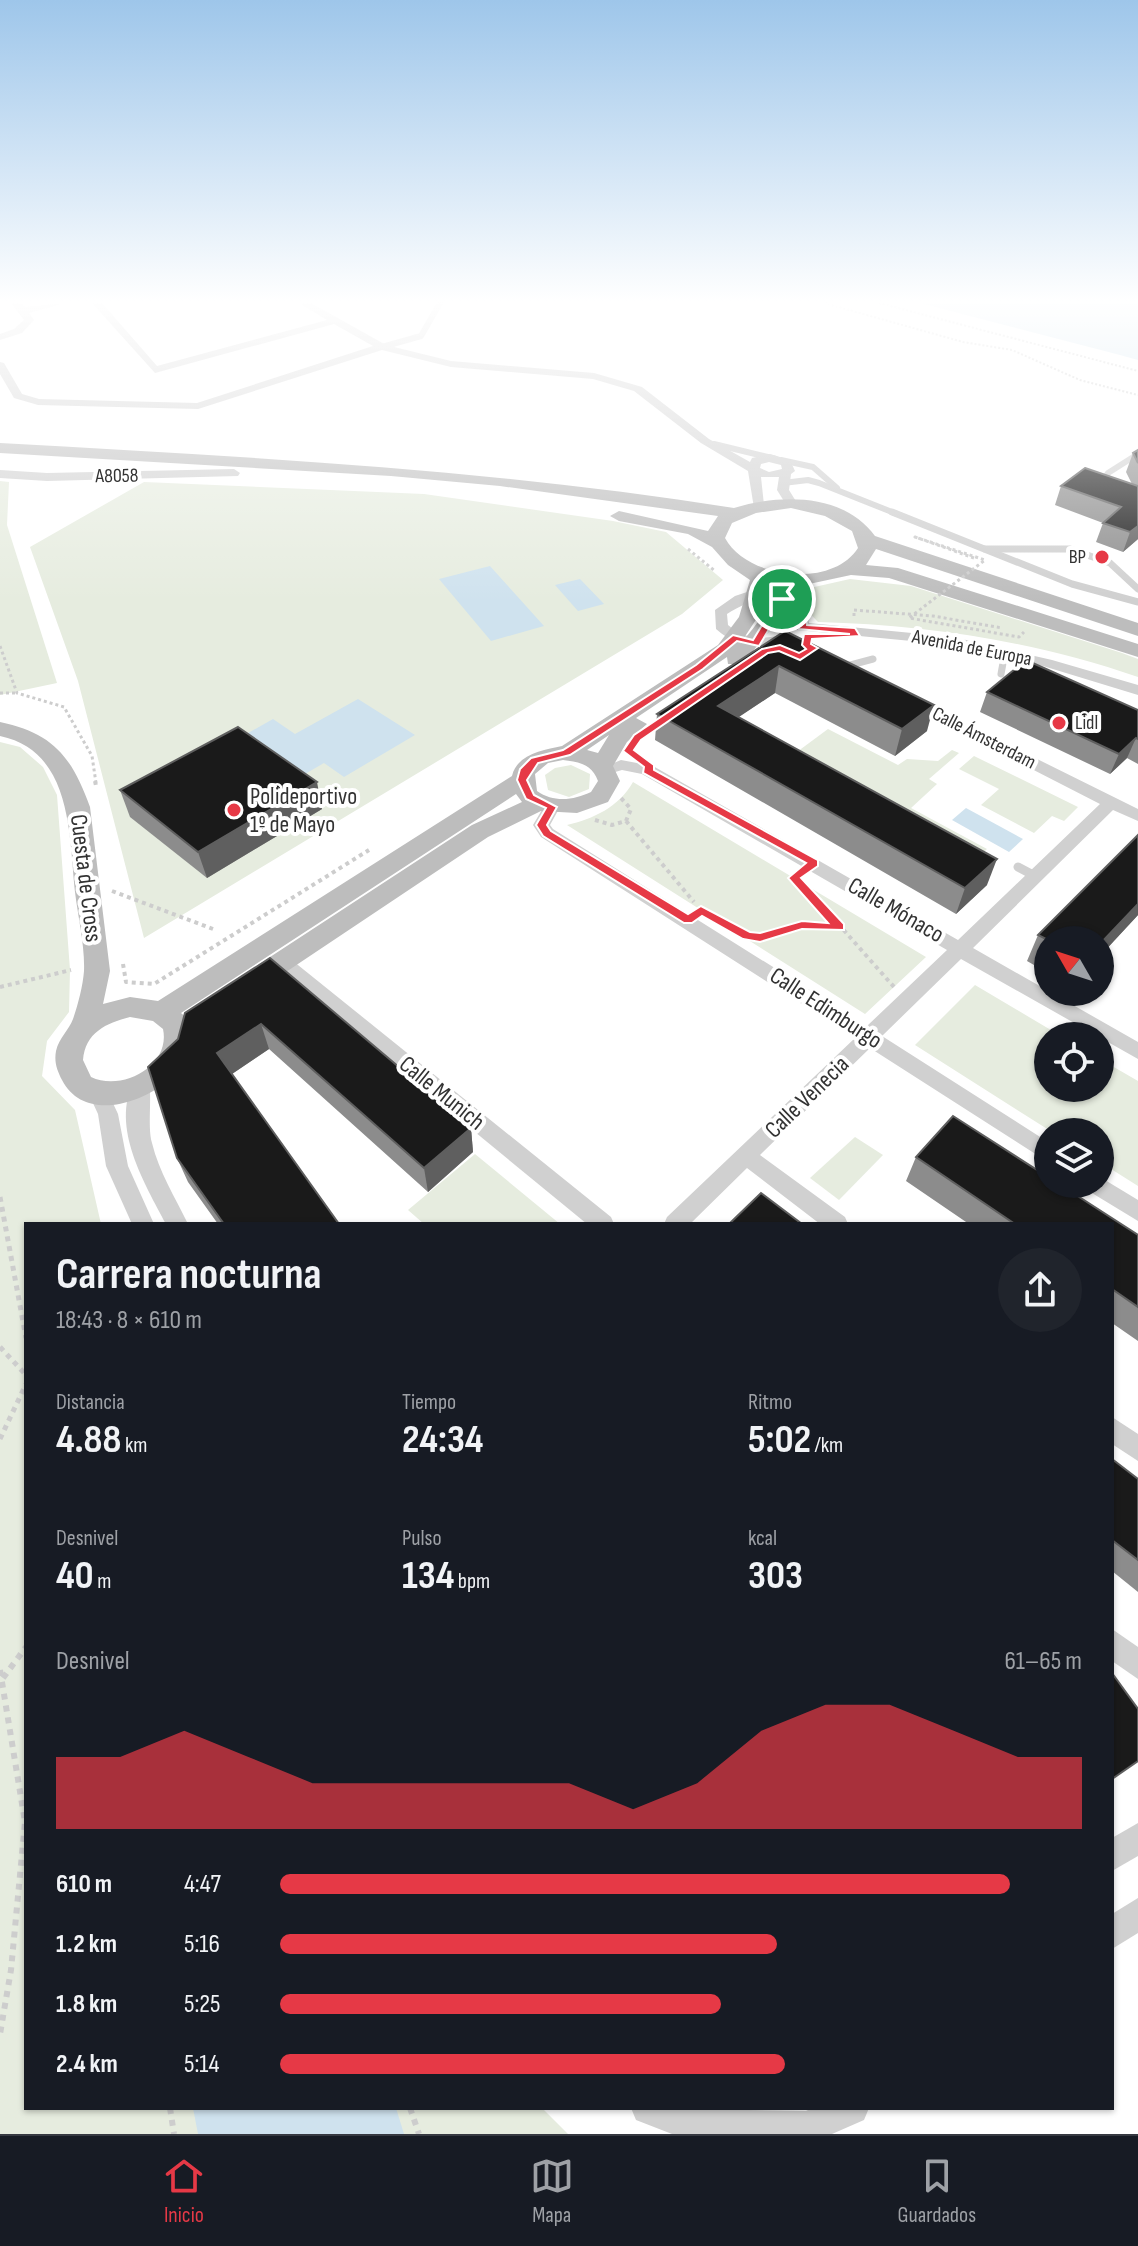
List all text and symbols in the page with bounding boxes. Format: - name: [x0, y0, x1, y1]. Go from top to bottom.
- street label: A8058: [94, 464, 139, 488]
- place label: BP: [1069, 545, 1086, 569]
- marker: BP: [1093, 548, 1111, 566]
- pin: [748, 565, 816, 633]
- icon: arrive: [760, 577, 804, 621]
- street label: Avenida de Europa: [909, 624, 1034, 671]
- street label: Calle Ámsterdam: [928, 702, 1040, 774]
- place label: Lidl: [1075, 711, 1098, 735]
- marker: Lidl: [1050, 714, 1068, 732]
- place label: Polideportivo 1º de Mayo: [250, 782, 357, 839]
- marker: Polideportivo 1º de Mayo: [225, 801, 243, 819]
- street label: Cuesta de Cross: [64, 812, 108, 944]
- street label: Calle Mónaco: [843, 871, 949, 949]
- north arrow: [1034, 926, 1114, 1006]
- map controls: [1034, 926, 1114, 1198]
- street label: Calle Edimburgo: [764, 961, 888, 1055]
- button: locate: [1034, 1022, 1114, 1102]
- street label: Calle Munich: [393, 1050, 491, 1136]
- street label: Calle Venecia: [759, 1050, 855, 1144]
- button: layers: [1034, 1118, 1114, 1198]
- text: Carrera nocturna: [56, 1248, 322, 1301]
- button: share: [998, 1248, 1082, 1332]
- text: 18:43 · 8 × 610 m: [56, 1305, 202, 1336]
- text: Distancia: [56, 1389, 125, 1416]
- text: Tiempo: [402, 1389, 456, 1416]
- text: Ritmo: [748, 1389, 792, 1416]
- text: 4.88: [56, 1416, 121, 1464]
- text: 24:34: [402, 1416, 483, 1464]
- text: 5:02: [748, 1416, 811, 1464]
- text: km: [121, 1432, 147, 1459]
- text: /km: [811, 1432, 843, 1459]
- text: Desnivel: [56, 1525, 118, 1552]
- text: Pulso: [402, 1525, 442, 1552]
- text: kcal: [748, 1525, 777, 1552]
- text: 40: [56, 1552, 94, 1600]
- text: 134: [402, 1552, 454, 1600]
- text: 303: [748, 1552, 803, 1600]
- text: m: [94, 1568, 111, 1595]
- text: bpm: [454, 1568, 490, 1595]
- text: Desnivel: [56, 1646, 130, 1677]
- text: 61–65 m: [1004, 1646, 1082, 1677]
- text: 610 m: [56, 1869, 112, 1900]
- text: 4:47: [184, 1869, 221, 1900]
- text: 1.2 km: [56, 1929, 117, 1960]
- text: 5:16: [184, 1929, 220, 1960]
- text: 1.8 km: [56, 1989, 117, 2020]
- text: 5:25: [184, 1989, 220, 2020]
- text: 2.4 km: [56, 2049, 118, 2080]
- text: 5:14: [184, 2049, 219, 2080]
- tab: Inicio: [162, 2154, 206, 2229]
- tab: Mapa: [530, 2154, 574, 2229]
- tab: Guardados: [898, 2154, 976, 2229]

